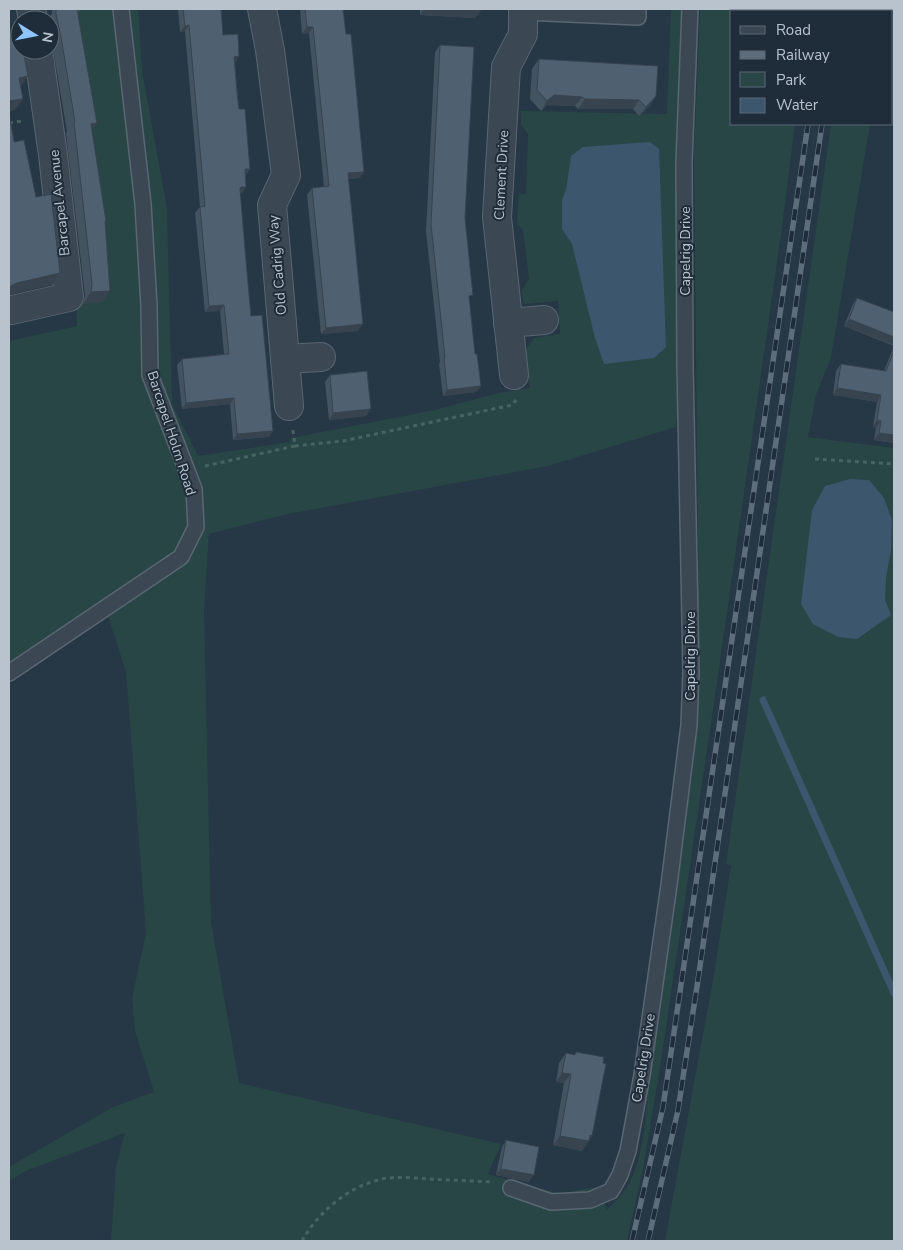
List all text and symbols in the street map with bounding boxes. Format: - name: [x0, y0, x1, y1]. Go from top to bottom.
- north arrow: [10, 10, 60, 60]
- legend: [730, 10, 893, 125]
- text: Road: [776, 20, 811, 40]
- text: N: [37, 30, 58, 44]
- text: Railway: [776, 45, 830, 65]
- text: Park: [776, 70, 806, 90]
- text: Water: [776, 95, 819, 115]
- street label: Clement Drive: [490, 130, 513, 220]
- street label: Barcapel Avenue: [44, 149, 75, 257]
- street label: Capelrig Drive: [676, 206, 695, 296]
- street label: Old Cadrig Way: [264, 213, 291, 316]
- street label: Barcapel Holm Road: [142, 369, 201, 498]
- street label: Capelrig Drive: [681, 611, 700, 701]
- street label: Capelrig Drive: [627, 1012, 660, 1104]

